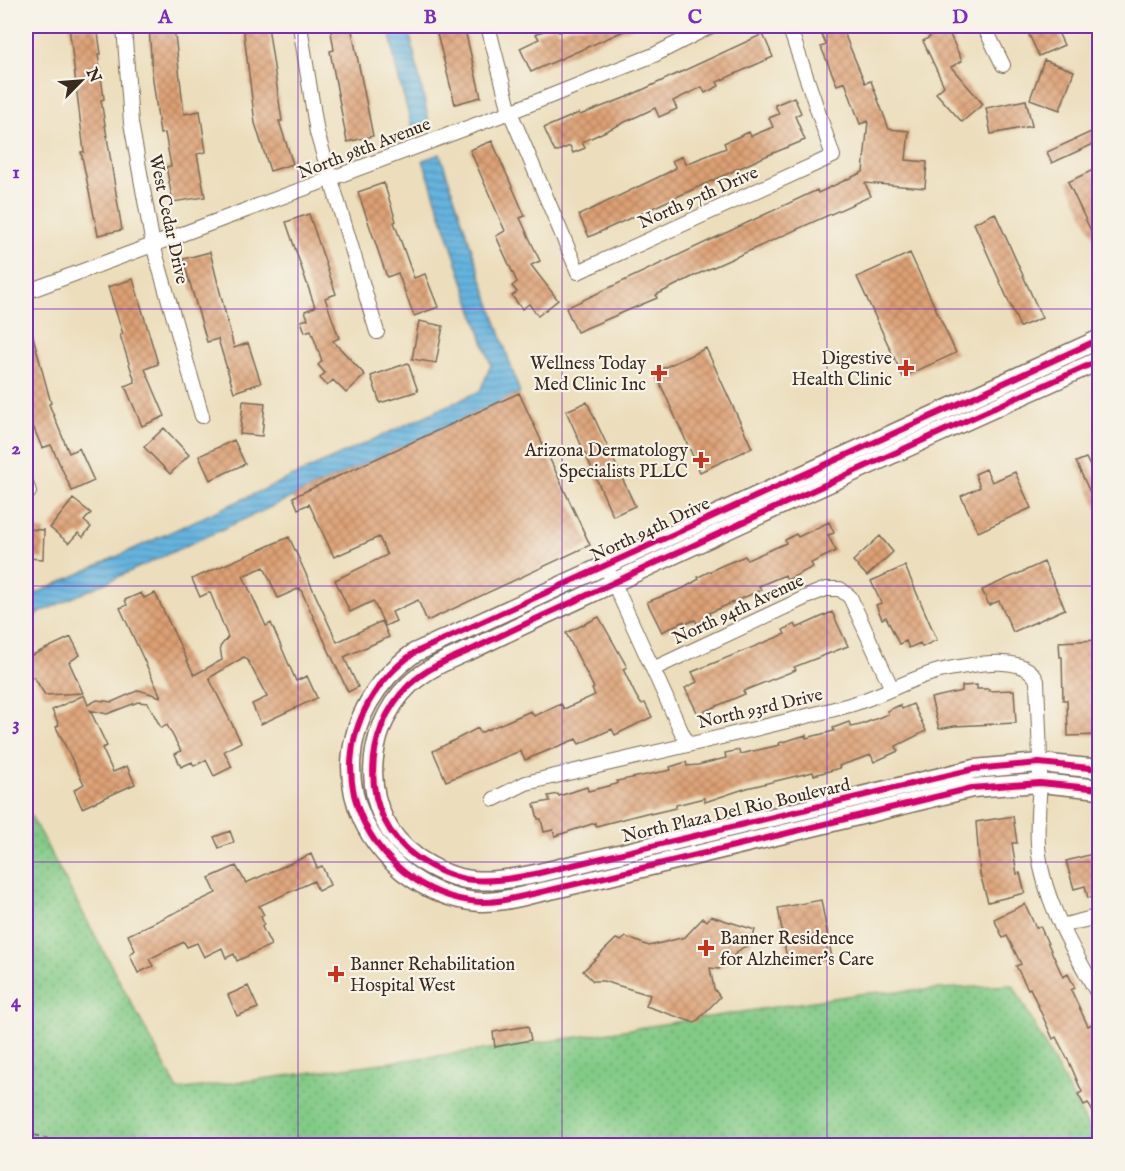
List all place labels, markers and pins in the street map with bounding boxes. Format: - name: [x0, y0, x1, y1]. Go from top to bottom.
- place label: Digestive Health Clinic: [791, 348, 892, 392]
- place label: Wellness Today Med Clinic Inc: [530, 353, 646, 397]
- marker: Digestive Health Clinic: [897, 359, 915, 377]
- marker: Wellness Today Med Clinic Inc: [650, 364, 668, 382]
- place label: Arizona Dermatology Specialists PLLC: [524, 440, 688, 484]
- marker: Arizona Dermatology Specialists PLLC: [692, 451, 710, 469]
- place label: Banner Residence for Alzheimer's Care: [720, 928, 874, 972]
- marker: Banner Residence for Alzheimer's Care: [697, 939, 715, 957]
- place label: Banner Rehabilitation Hospital West: [350, 954, 515, 998]
- marker: Banner Rehabilitation Hospital West: [327, 965, 345, 983]

